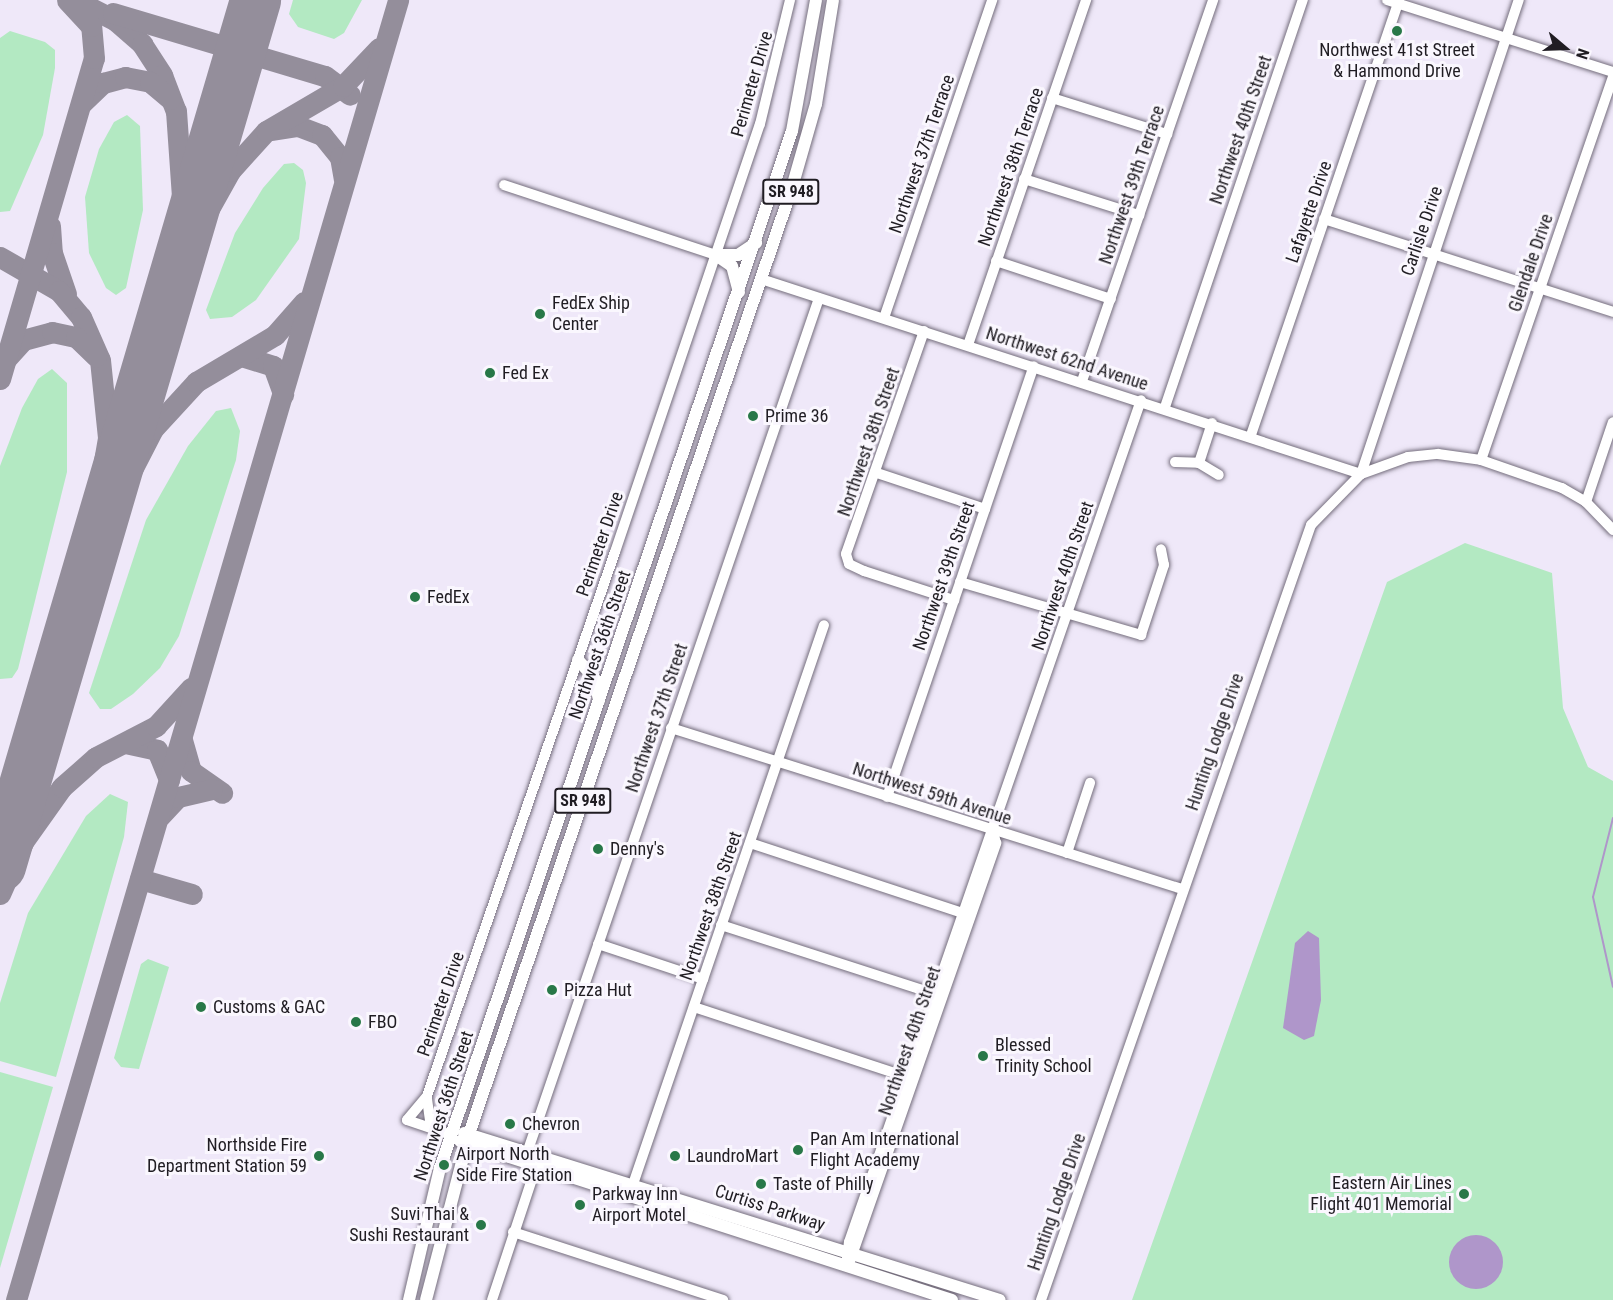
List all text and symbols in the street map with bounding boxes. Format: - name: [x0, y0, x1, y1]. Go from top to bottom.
- north arrow: [1535, 18, 1595, 78]
- marker: Northwest 41st Street & Hammond Drive: [1390, 24, 1404, 38]
- street label: Perimeter Drive: [727, 29, 777, 139]
- place label: Northwest 41st Street & Hammond Drive: [1319, 40, 1475, 82]
- text: N: [1572, 46, 1593, 62]
- street label: Northwest 40th Street: [1205, 53, 1277, 207]
- street label: Northwest 37th Terrace: [885, 72, 959, 236]
- street label: Northwest 38th Terrace: [974, 85, 1048, 249]
- street label: Northwest 39th Terrace: [1095, 103, 1169, 267]
- street label: Lafayette Drive: [1281, 158, 1337, 266]
- road number: SR 948: [761, 179, 821, 205]
- street label: Carlisle Drive: [1397, 183, 1447, 279]
- street label: Glendale Drive: [1504, 211, 1558, 315]
- place label: FedEx Ship Center: [552, 293, 630, 336]
- marker: FedEx Ship Center: [533, 307, 547, 321]
- street label: Northwest 62nd Avenue: [983, 323, 1151, 395]
- place label: Fed Ex: [502, 362, 549, 384]
- street label: Northwest 38th Street: [833, 365, 905, 519]
- marker: Fed Ex: [483, 366, 497, 380]
- place label: Prime 36: [765, 405, 828, 427]
- marker: Prime 36: [746, 409, 760, 423]
- street label: Perimeter Drive: [572, 489, 628, 599]
- street label: Northwest 39th Street: [908, 499, 980, 653]
- street label: Northwest 40th Street: [1027, 499, 1099, 653]
- street label: Northwest 36th Street: [564, 568, 636, 722]
- place label: FedEx: [427, 586, 470, 608]
- marker: FedEx: [408, 590, 422, 604]
- street label: Northwest 37th Street: [621, 641, 693, 795]
- street label: Hunting Lodge Drive: [1181, 671, 1249, 813]
- street label: Northwest 59th Avenue: [850, 758, 1014, 830]
- road number: SR 948: [553, 788, 613, 814]
- street label: Northwest 38th Street: [675, 829, 747, 983]
- place label: Denny's: [610, 838, 664, 860]
- marker: Denny's: [591, 842, 605, 856]
- street label: Perimeter Drive: [413, 949, 469, 1059]
- street label: Northwest 40th Street: [874, 964, 946, 1118]
- place label: Pizza Hut: [564, 979, 632, 1001]
- marker: Pizza Hut: [545, 983, 559, 997]
- place label: Customs & GAC: [213, 996, 325, 1018]
- marker: Customs & GAC: [194, 1000, 208, 1014]
- place label: FBO: [368, 1011, 397, 1033]
- marker: FBO: [349, 1015, 363, 1029]
- street label: Northwest 36th Street: [410, 1028, 478, 1184]
- place label: Blessed Trinity School: [995, 1035, 1092, 1078]
- marker: Blessed Trinity School: [976, 1049, 990, 1063]
- place label: Chevron: [522, 1113, 580, 1135]
- marker: Chevron: [503, 1117, 517, 1131]
- place label: Pan Am International Flight Academy: [810, 1129, 959, 1172]
- street label: Hunting Lodge Drive: [1023, 1131, 1091, 1273]
- place label: Northside Fire Department Station 59: [147, 1135, 307, 1178]
- marker: Pan Am International Flight Academy: [791, 1143, 805, 1157]
- place label: Airport North Side Fire Station: [456, 1144, 572, 1186]
- place label: LaundroMart: [687, 1145, 778, 1167]
- marker: Northside Fire Department Station 59: [312, 1149, 326, 1163]
- marker: LaundroMart: [668, 1149, 682, 1163]
- marker: Airport North Side Fire Station: [437, 1158, 451, 1172]
- place label: Taste of Philly: [773, 1173, 874, 1195]
- place label: Eastern Air Lines Flight 401 Memorial: [1310, 1173, 1452, 1216]
- marker: Taste of Philly: [754, 1177, 768, 1191]
- street label: Curtiss Parkway: [712, 1180, 828, 1236]
- place label: Parkway Inn Airport Motel: [592, 1184, 686, 1226]
- marker: Eastern Air Lines Flight 401 Memorial: [1457, 1187, 1471, 1201]
- marker: Parkway Inn Airport Motel: [573, 1198, 587, 1212]
- place label: Suvi Thai & Sushi Restaurant: [349, 1204, 469, 1246]
- marker: Suvi Thai & Sushi Restaurant: [474, 1218, 488, 1232]

